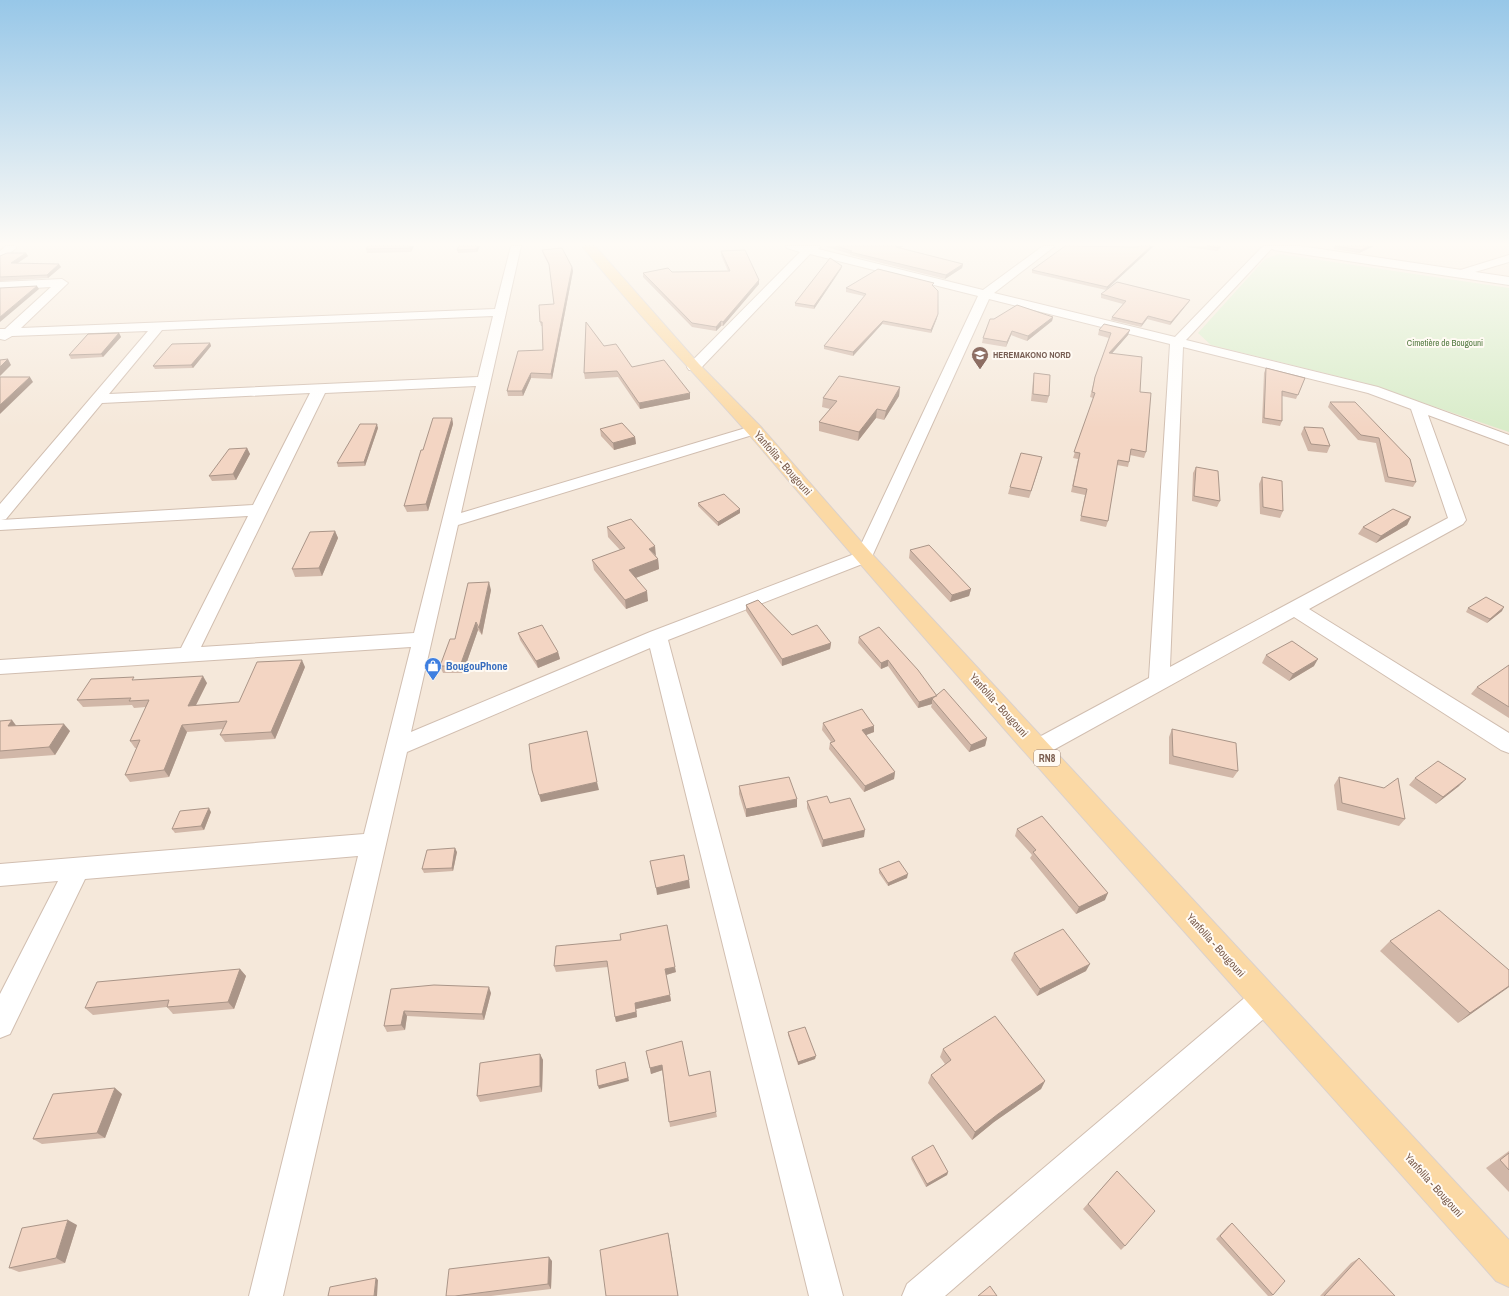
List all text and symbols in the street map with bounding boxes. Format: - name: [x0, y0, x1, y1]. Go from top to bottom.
- park label: Cimetière de Bougouni: [1407, 337, 1483, 349]
- school or university icon: HEREMAKONO NORD: [970, 345, 990, 370]
- place label: HEREMAKONO NORD: [993, 349, 1072, 361]
- street label: Yanfolila - Bougouni: [751, 428, 815, 498]
- shop icon: BougouPhone: [423, 656, 443, 681]
- place label: BougouPhone: [446, 659, 508, 673]
- street label: Yanfolila - Bougouni: [967, 670, 1031, 740]
- road number: RN8: [1034, 750, 1060, 766]
- street label: Yanfolila - Bougouni: [1184, 910, 1248, 980]
- street label: Yanfolila - Bougouni: [1402, 1150, 1466, 1220]

